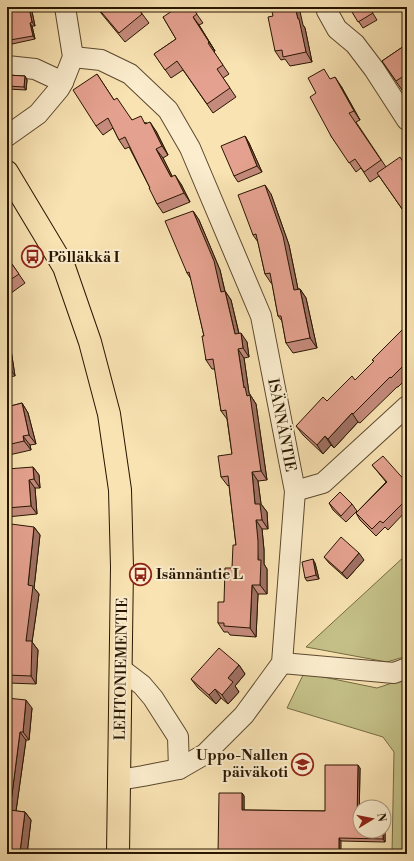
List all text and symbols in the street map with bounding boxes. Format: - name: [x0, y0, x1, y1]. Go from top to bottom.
- bus stop icon: Pölläkkä I: [19, 244, 45, 270]
- place label: Pölläkkä I: [48, 248, 120, 267]
- street label: ISÄNNÄNTIE: [263, 377, 300, 473]
- bus stop icon: Isännäntie L: [128, 561, 154, 587]
- place label: Isännäntie L: [156, 565, 243, 584]
- street label: LEHTONIEMENTIE: [111, 597, 132, 741]
- place label: Uppo-Nallen päiväkoti: [196, 746, 289, 782]
- school or university icon: Uppo-Nallen päiväkoti: [290, 751, 316, 777]
- north arrow: [352, 799, 392, 839]
- text: N: [373, 812, 389, 823]

